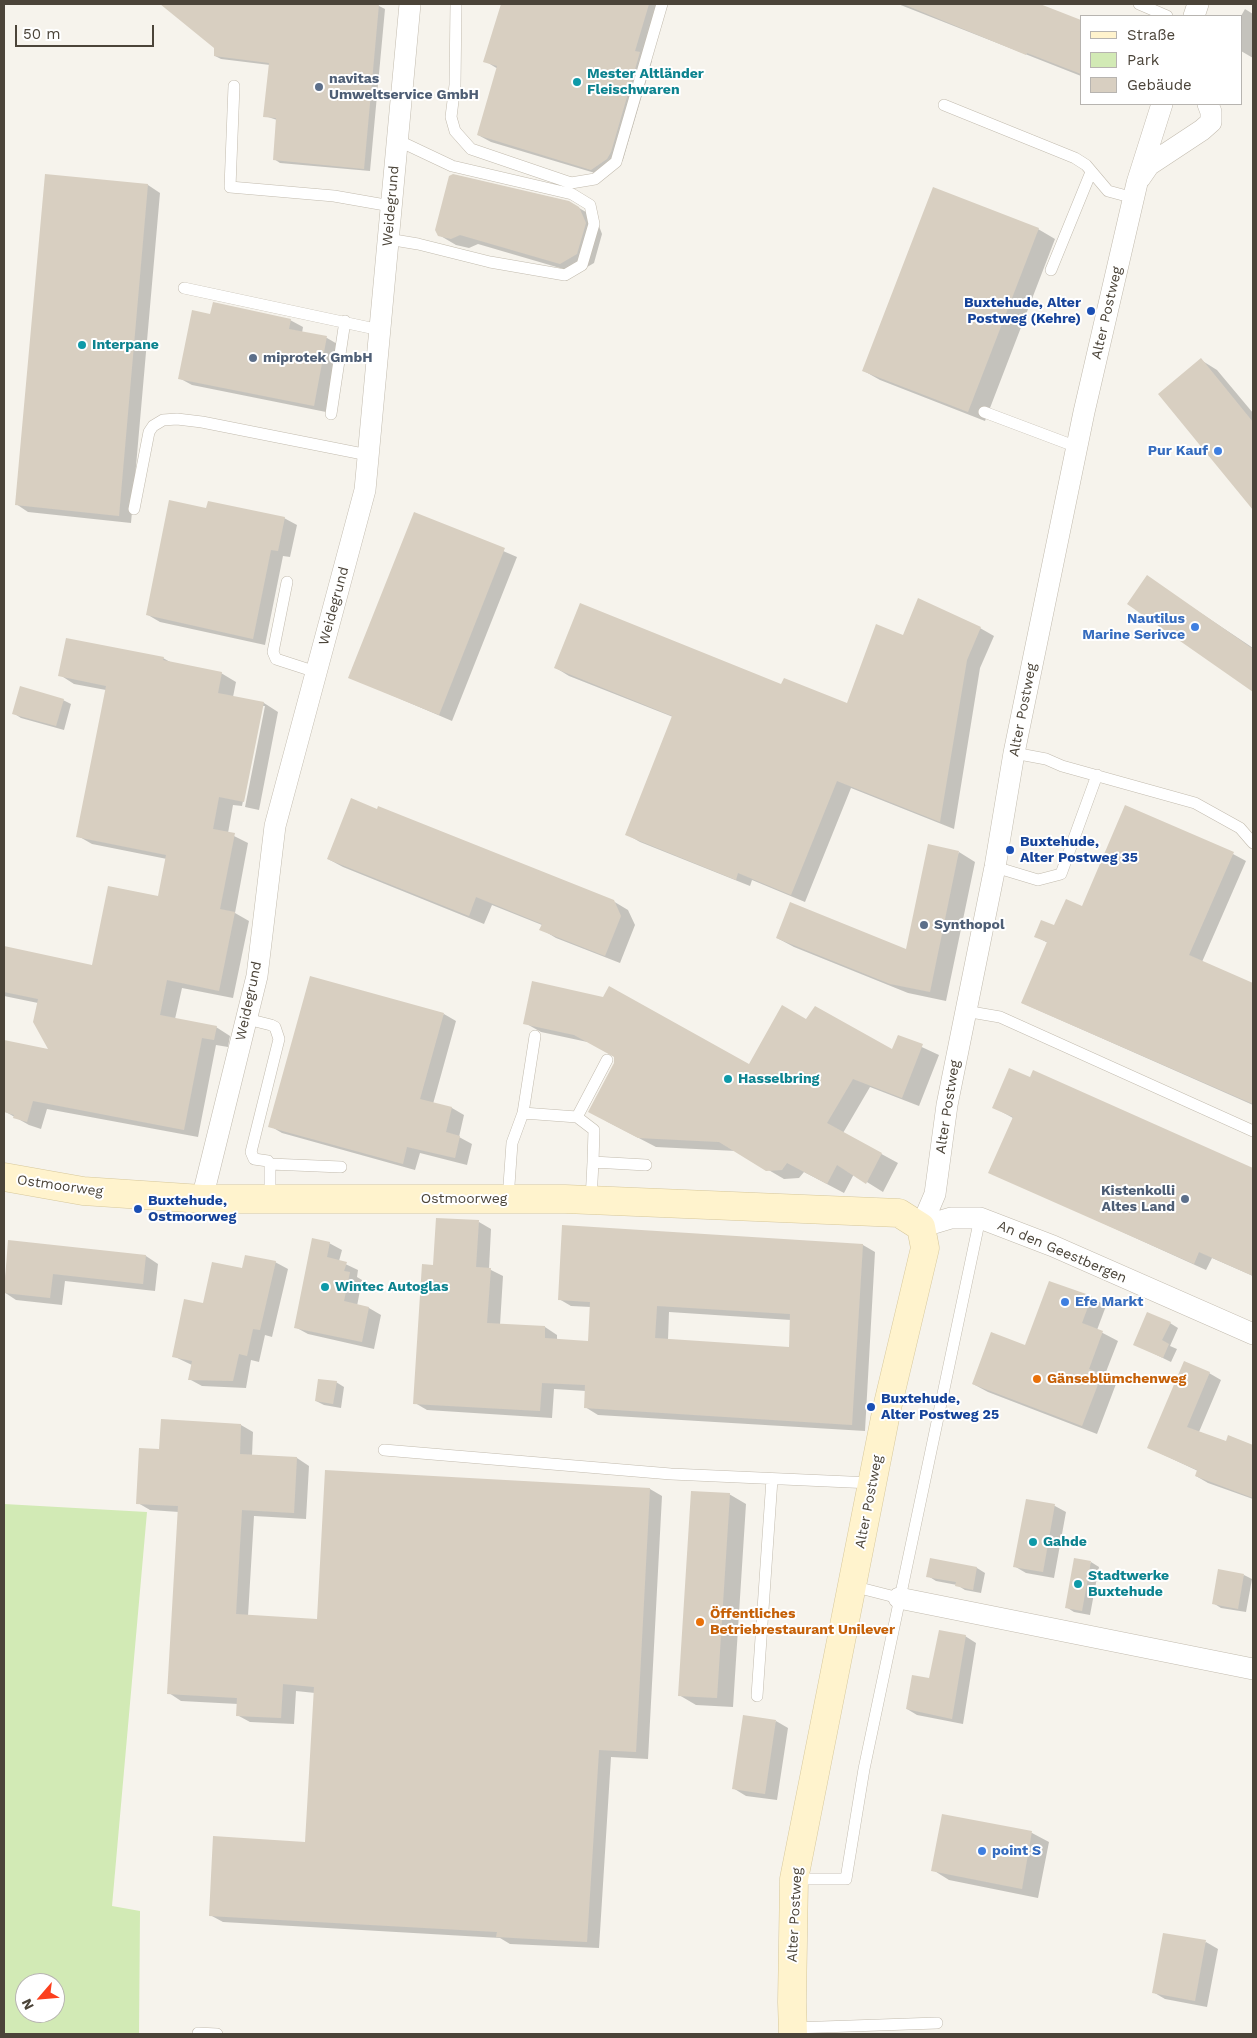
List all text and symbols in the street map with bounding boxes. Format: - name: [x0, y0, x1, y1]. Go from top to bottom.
- scale bar: [18, 15, 156, 47]
- legend: [1080, 15, 1242, 105]
- text: 50 m: [23, 25, 60, 43]
- text: Straße: [1127, 26, 1175, 44]
- text: Park: [1127, 51, 1159, 69]
- place label: Mester Altländer Fleischwaren: [587, 66, 704, 98]
- place label: navitas Umweltservice GmbH: [329, 71, 479, 104]
- marker: Mester Altländer Fleischwaren: [571, 76, 583, 88]
- text: Gebäude: [1127, 76, 1192, 94]
- marker: navitas Umweltservice GmbH: [313, 81, 325, 93]
- street label: Weidegrund: [379, 165, 403, 247]
- street label: Alter Postweg: [1088, 265, 1126, 361]
- place label: Buxtehude, Alter Postweg (Kehre): [964, 295, 1081, 328]
- marker: Buxtehude, Alter Postweg (Kehre): [1085, 305, 1097, 317]
- place label: Interpane: [92, 337, 159, 353]
- marker: Interpane: [76, 339, 88, 351]
- place label: miprotek GmbH: [263, 350, 373, 366]
- marker: miprotek GmbH: [247, 352, 259, 364]
- place label: Pur Kauf: [1148, 443, 1208, 459]
- marker: Pur Kauf: [1212, 445, 1224, 457]
- street label: Weidegrund: [315, 565, 353, 647]
- place label: Nautilus Marine Serivce: [1082, 611, 1185, 644]
- marker: Nautilus Marine Serivce: [1189, 621, 1201, 633]
- street label: Alter Postweg: [1006, 662, 1040, 758]
- place label: Buxtehude, Alter Postweg 35: [1020, 834, 1138, 866]
- marker: Buxtehude, Alter Postweg 35: [1004, 844, 1016, 856]
- place label: Synthopol: [934, 917, 1005, 933]
- marker: Synthopol: [918, 919, 930, 931]
- street label: Weidegrund: [232, 960, 266, 1042]
- street label: Alter Postweg: [932, 1059, 964, 1155]
- place label: Hasselbring: [738, 1071, 819, 1087]
- marker: Hasselbring: [722, 1073, 734, 1085]
- street label: Ostmoorweg: [16, 1172, 104, 1200]
- place label: Kistenkolli Altes Land: [1101, 1183, 1175, 1216]
- street label: Ostmoorweg: [421, 1191, 507, 1207]
- place label: Buxtehude, Ostmoorweg: [148, 1193, 236, 1226]
- marker: Kistenkolli Altes Land: [1179, 1193, 1191, 1205]
- marker: Buxtehude, Ostmoorweg: [132, 1203, 144, 1215]
- street label: An den Geestbergen: [995, 1217, 1129, 1287]
- place label: Wintec Autoglas: [335, 1279, 448, 1295]
- marker: Wintec Autoglas: [319, 1281, 331, 1293]
- place label: Efe Markt: [1075, 1294, 1143, 1310]
- marker: Efe Markt: [1059, 1296, 1071, 1308]
- place label: Gänseblümchenweg: [1047, 1371, 1186, 1387]
- marker: Gänseblümchenweg: [1031, 1373, 1043, 1385]
- place label: Buxtehude, Alter Postweg 25: [881, 1391, 999, 1424]
- marker: Buxtehude, Alter Postweg 25: [865, 1401, 877, 1413]
- street label: Alter Postweg: [852, 1454, 886, 1550]
- place label: Gahde: [1043, 1534, 1087, 1550]
- marker: Gahde: [1027, 1536, 1039, 1548]
- place label: Stadtwerke Buxtehude: [1088, 1568, 1169, 1600]
- marker: Stadtwerke Buxtehude: [1072, 1578, 1084, 1590]
- place label: Öffentliches Betriebrestaurant Unilever: [710, 1606, 895, 1638]
- marker: Öffentliches Betriebrestaurant Unilever: [694, 1616, 706, 1628]
- place label: point S: [992, 1843, 1041, 1859]
- marker: point S: [976, 1845, 988, 1857]
- street label: Alter Postweg: [784, 1867, 806, 1963]
- north arrow: [15, 1973, 65, 2023]
- text: N: [18, 1996, 37, 2013]

